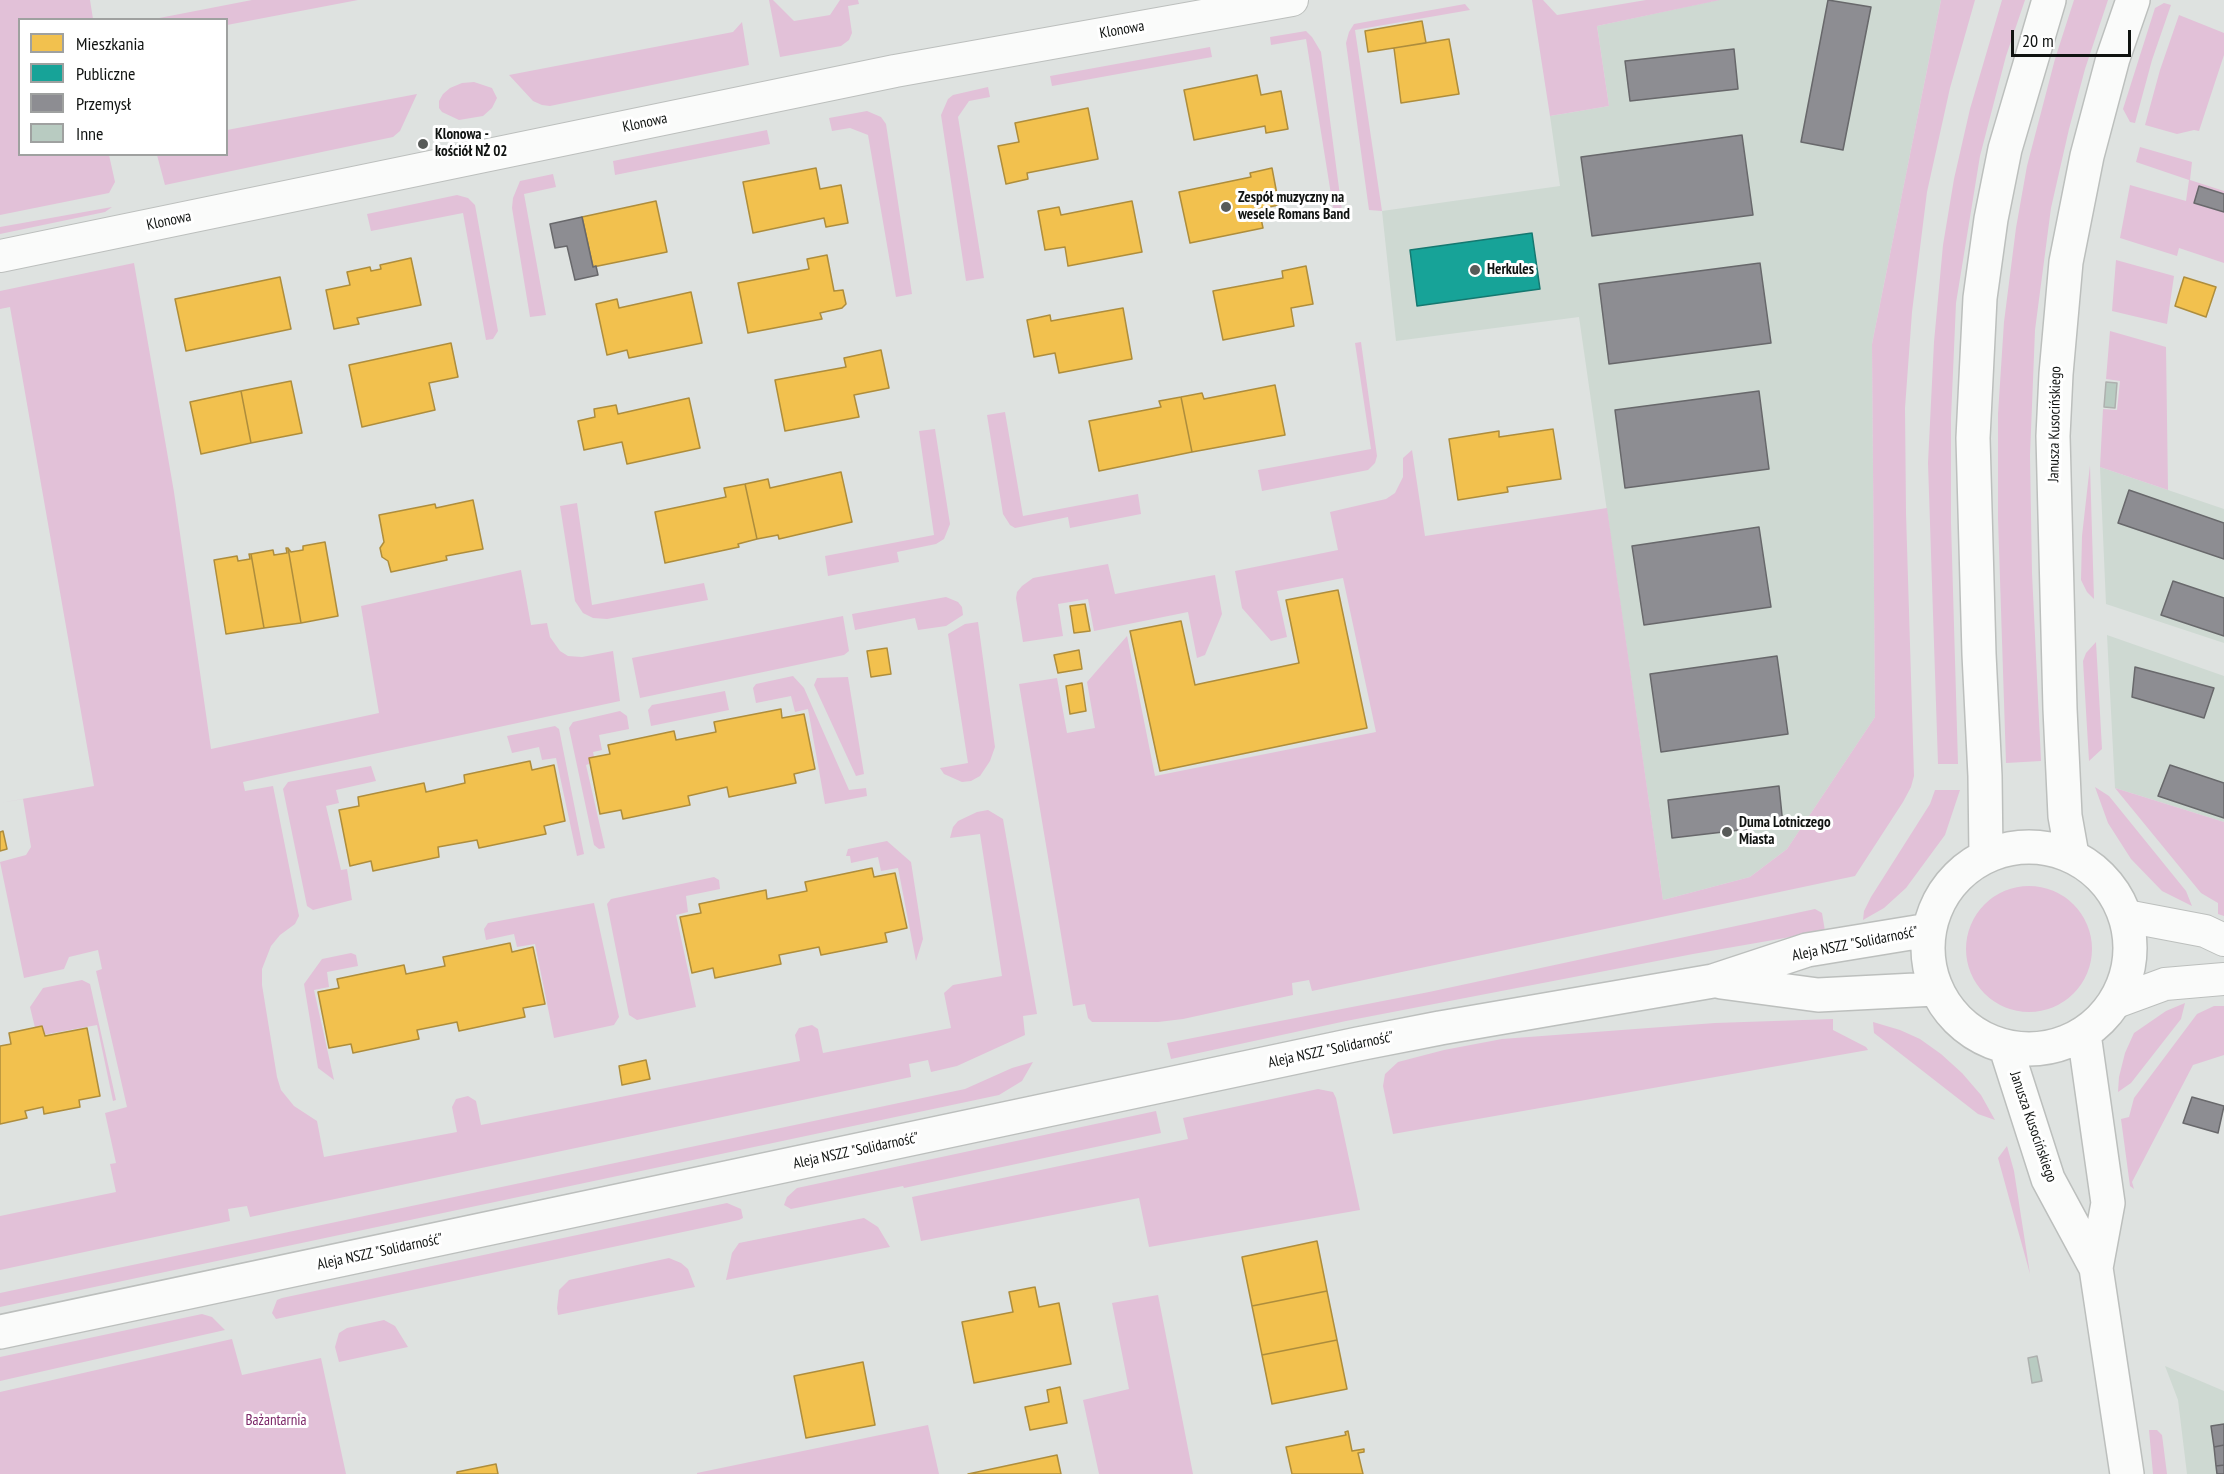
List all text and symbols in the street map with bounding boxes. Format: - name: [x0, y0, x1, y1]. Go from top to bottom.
- street label: Klonowa: [1098, 17, 1146, 43]
- legend: [18, 18, 228, 156]
- scale bar: [2014, 18, 2134, 56]
- text: 20 m: [2022, 29, 2054, 52]
- text: Mieszkania: [76, 32, 145, 55]
- text: Publiczne: [76, 62, 135, 85]
- text: Przemysł: [76, 92, 131, 115]
- street label: Klonowa: [621, 110, 669, 136]
- text: Inne: [76, 122, 103, 145]
- place label: Klonowa - kościół NŻ 02: [435, 126, 508, 161]
- marker: Klonowa - kościół NŻ 02: [416, 137, 430, 151]
- place label: Zespół muzyczny na wesele Romans Band: [1238, 189, 1350, 224]
- marker: Zespół muzyczny na wesele Romans Band: [1219, 200, 1233, 214]
- street label: Klonowa: [145, 208, 193, 234]
- place label: Herkules: [1487, 261, 1534, 279]
- marker: Herkules: [1468, 263, 1482, 277]
- street label: Janusza Kusocińskiego: [2045, 366, 2065, 482]
- place label: Duma Lotniczego Miasta: [1739, 814, 1831, 849]
- marker: Duma Lotniczego Miasta: [1720, 825, 1734, 839]
- street label: Aleja NSZZ "Solidarność": [1790, 923, 1920, 965]
- street label: Aleja NSZZ "Solidarność": [1267, 1028, 1395, 1072]
- street label: Janusza Kusocińskiego: [2006, 1069, 2060, 1185]
- street label: Aleja NSZZ "Solidarność": [792, 1129, 920, 1173]
- street label: Aleja NSZZ "Solidarność": [316, 1230, 444, 1274]
- park label: Bażantarnia: [245, 1412, 307, 1430]

